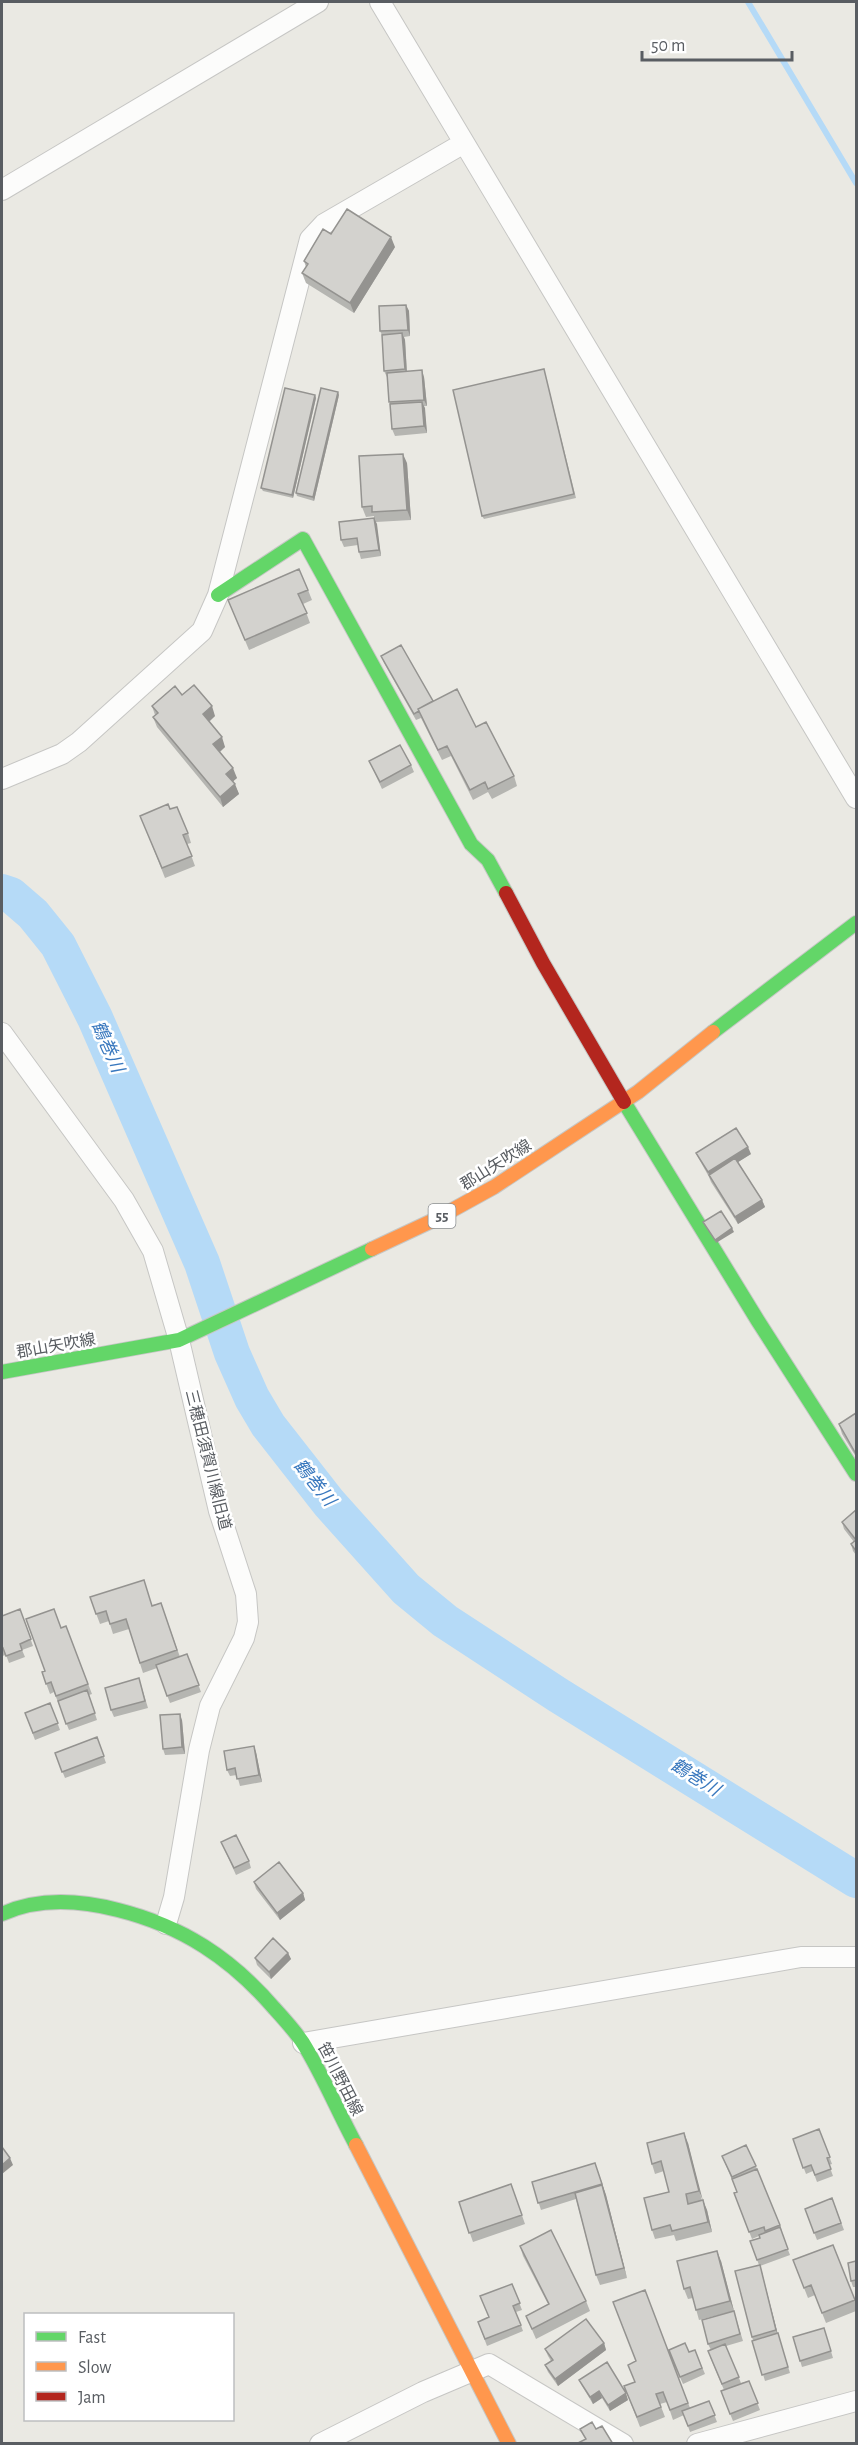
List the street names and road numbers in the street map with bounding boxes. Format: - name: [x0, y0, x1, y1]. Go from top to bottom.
- street label: 郡山矢吹線: [457, 1136, 534, 1193]
- road number: 55: [428, 1204, 456, 1228]
- street label: 郡山矢吹線: [15, 1330, 97, 1361]
- street label: 三穂田須賀川線旧道: [183, 1388, 234, 1532]
- street label: 笹川野田線: [315, 2039, 366, 2118]

